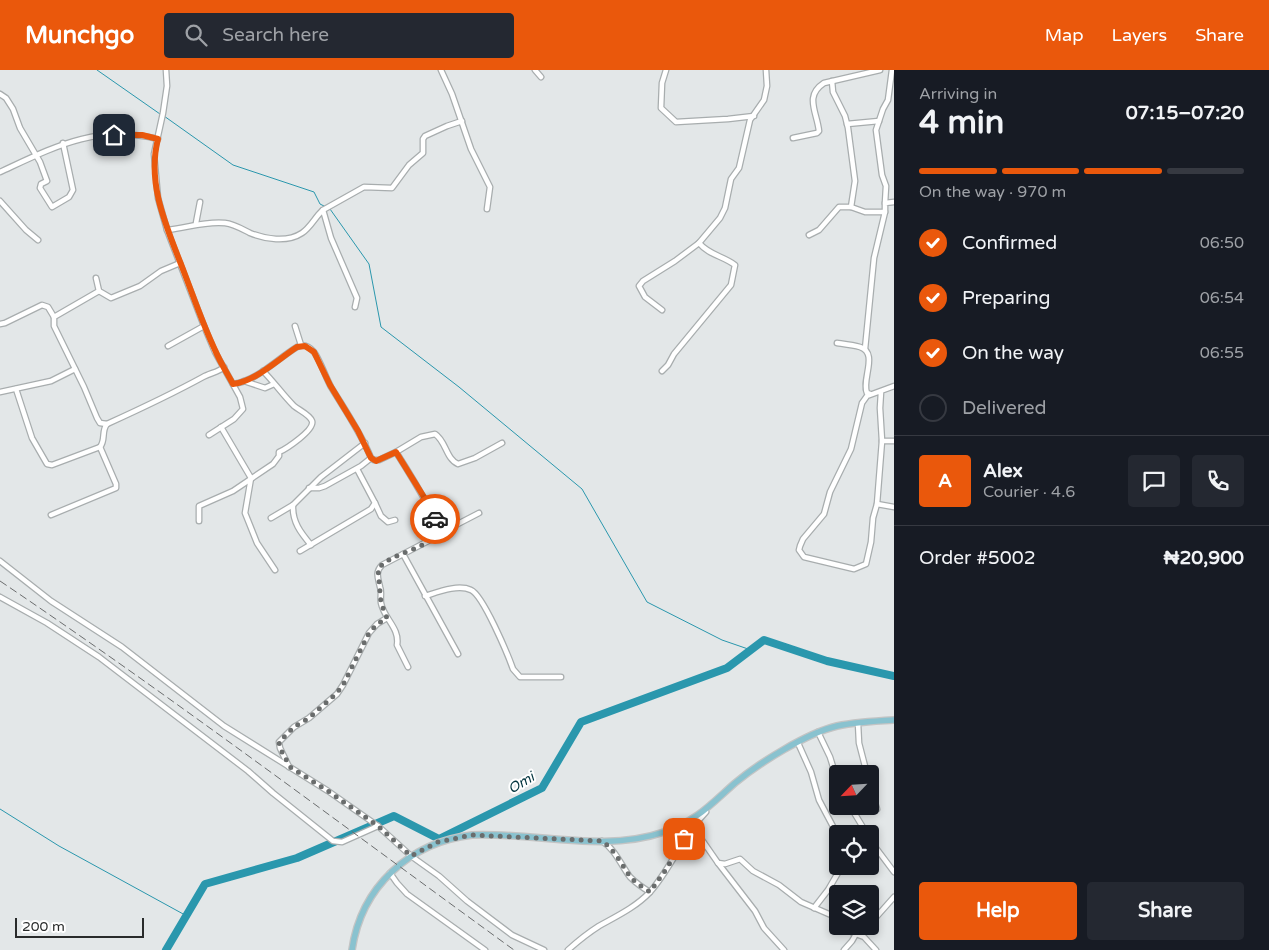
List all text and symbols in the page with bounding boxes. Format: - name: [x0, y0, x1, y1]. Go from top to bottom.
- search box: [164, 13, 514, 58]
- text: Munchgo: [25, 21, 134, 50]
- icon: search: [182, 21, 210, 49]
- text: Search here: [222, 24, 329, 46]
- text: Map: [1045, 24, 1084, 46]
- text: Layers: [1112, 24, 1167, 46]
- text: Share: [1195, 24, 1244, 46]
- text: Arriving in: [919, 84, 997, 104]
- text: 07:15–07:20: [1126, 102, 1244, 124]
- text: 4 min: [919, 104, 1004, 142]
- pin: [93, 114, 135, 156]
- icon: home: [100, 121, 128, 149]
- text: On the way · 970 m: [919, 182, 1066, 202]
- icon: check: [919, 229, 947, 257]
- text: Confirmed: [962, 232, 1057, 254]
- text: 06:50: [1200, 233, 1244, 253]
- icon: check: [919, 284, 947, 312]
- text: Preparing: [962, 287, 1051, 309]
- text: 06:54: [1200, 288, 1244, 308]
- icon: check: [919, 339, 947, 367]
- text: On the way: [962, 342, 1064, 364]
- text: 06:55: [1200, 343, 1244, 363]
- text: Delivered: [962, 397, 1047, 419]
- button: chat: [1128, 455, 1180, 507]
- button: phone: [1192, 455, 1244, 507]
- text: Alex: [983, 460, 1023, 482]
- text: A: [938, 470, 952, 492]
- text: Courier · 4.6: [983, 482, 1075, 502]
- courier: [410, 494, 460, 544]
- icon: car: [421, 505, 449, 533]
- text: Order #5002: [919, 547, 1036, 569]
- text: ₦20,900: [1163, 547, 1244, 569]
- north arrow: [829, 765, 879, 815]
- map controls: [829, 765, 879, 935]
- water label: Omi: [505, 768, 538, 797]
- pin: [663, 818, 705, 860]
- icon: bag: [670, 825, 698, 853]
- button: locate: [829, 825, 879, 875]
- button: Help: [919, 882, 1077, 940]
- button: Share: [1087, 882, 1244, 940]
- button: layers: [829, 885, 879, 935]
- scale bar: [15, 915, 144, 938]
- text: 200 m: [22, 918, 65, 935]

